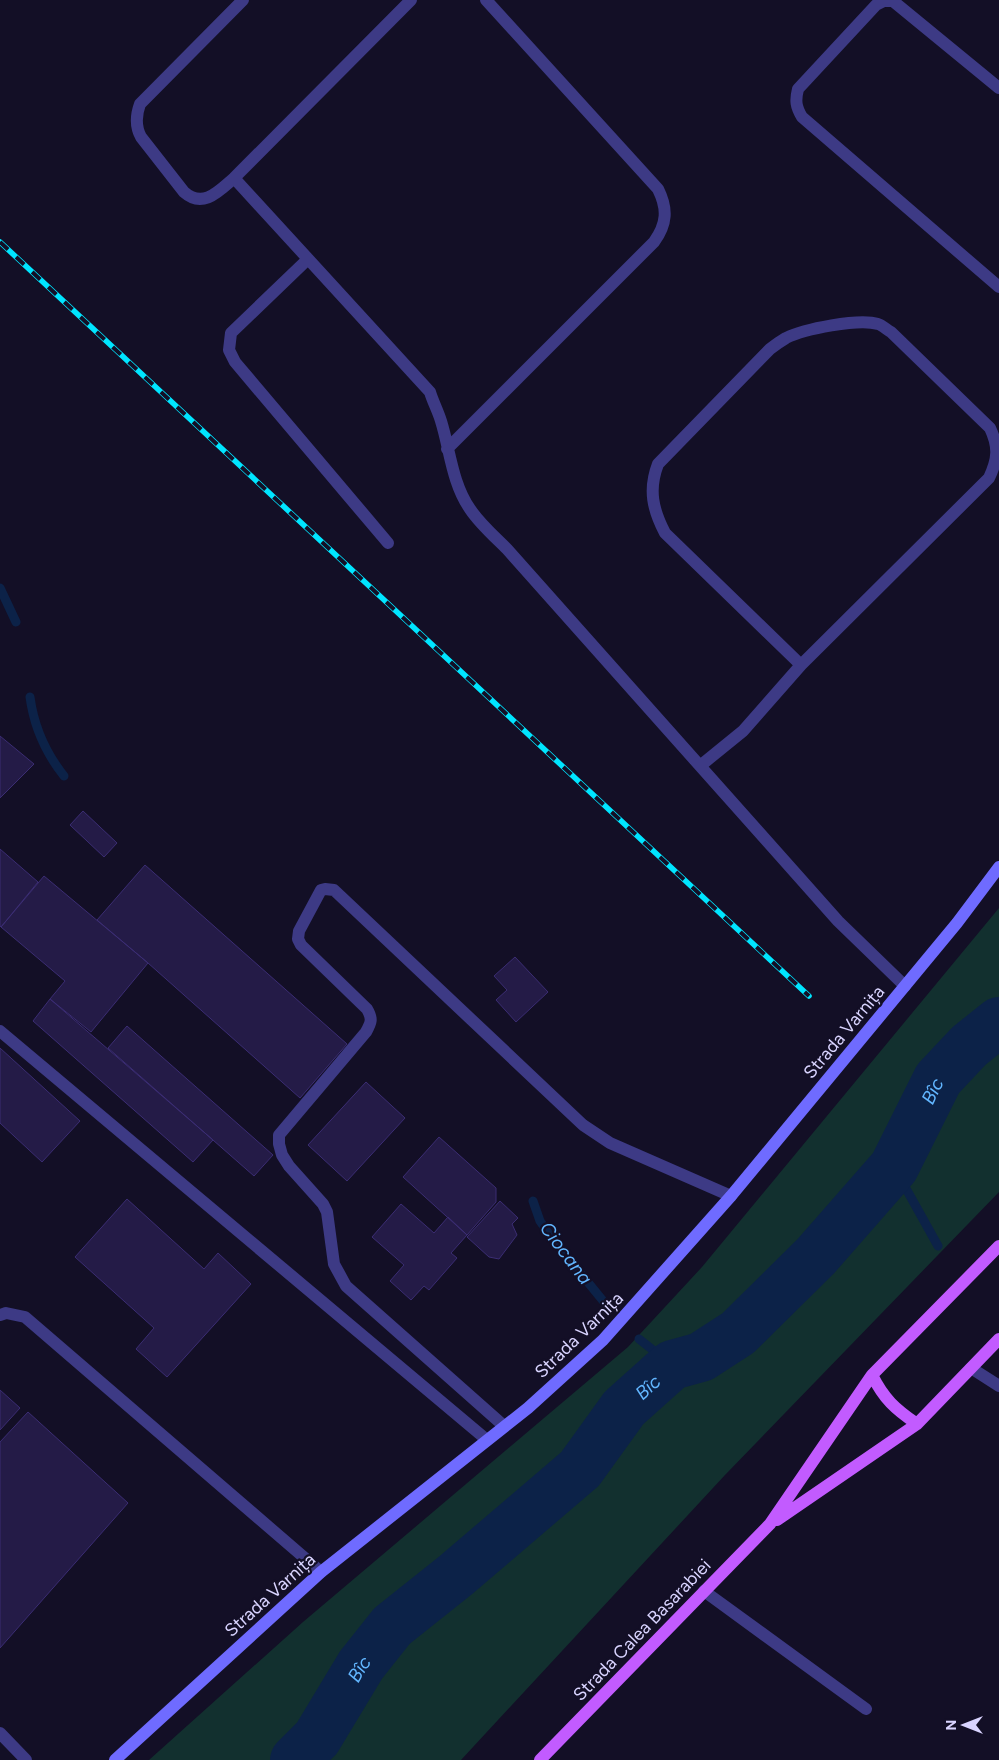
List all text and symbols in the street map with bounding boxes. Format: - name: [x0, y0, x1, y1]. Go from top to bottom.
- street label: Strada Varnița: [799, 981, 889, 1083]
- water label: Bîc: [916, 1073, 949, 1108]
- water label: Ciocana: [535, 1217, 597, 1289]
- street label: Strada Varnița: [530, 1287, 628, 1383]
- water label: Bîc: [630, 1369, 666, 1404]
- street label: Strada Varnița: [220, 1549, 320, 1641]
- street label: Strada Calea Basarabiei: [569, 1555, 715, 1705]
- water label: Bîc: [342, 1650, 376, 1686]
- north arrow: [939, 1700, 989, 1750]
- text: N: [943, 1720, 960, 1730]

